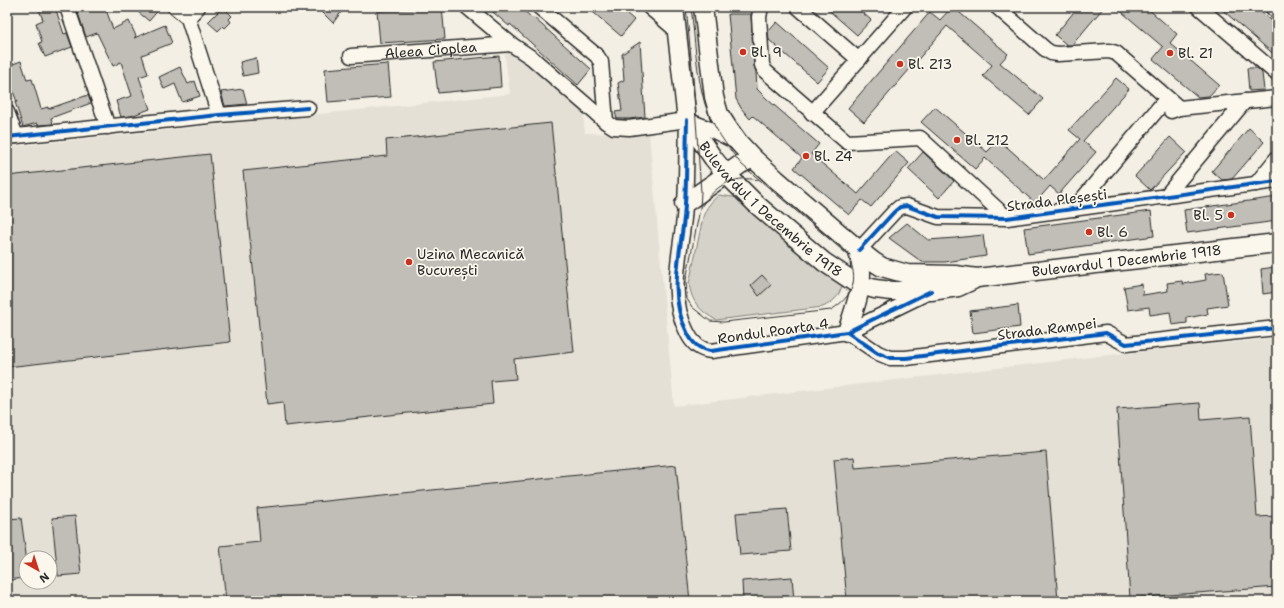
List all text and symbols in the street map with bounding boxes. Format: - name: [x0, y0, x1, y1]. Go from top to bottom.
- street label: Aleea Cioplea: [384, 38, 478, 62]
- place label: Bl. 9: [751, 43, 782, 61]
- place label: Bl. Z1: [1178, 44, 1213, 62]
- marker: Bl. 9: [738, 47, 748, 57]
- marker: Bl. Z1: [1165, 48, 1175, 58]
- place label: Bl. Z13: [908, 55, 952, 73]
- marker: Bl. Z13: [895, 59, 905, 69]
- place label: Bl. Z12: [965, 131, 1009, 149]
- marker: Bl. Z12: [952, 135, 962, 145]
- street label: Bulevardul 1 Decembrie 1918: [695, 138, 846, 281]
- place label: Bl. Z4: [814, 147, 853, 165]
- marker: Bl. Z4: [801, 151, 811, 161]
- street label: Strada Pleșești: [1006, 185, 1108, 216]
- place label: Bl. 5: [1193, 206, 1223, 224]
- marker: Bl. 5: [1226, 210, 1236, 220]
- place label: Bl. 6: [1097, 223, 1128, 241]
- marker: Bl. 6: [1084, 227, 1094, 237]
- street label: Bulevardul 1 Decembrie 1918: [1031, 241, 1222, 281]
- place label: Uzina Mecanică București: [417, 245, 524, 280]
- marker: Uzina Mecanică București: [404, 257, 414, 267]
- street label: Rondul Poarta 4: [716, 314, 830, 348]
- street label: Strada Rampei: [996, 314, 1098, 344]
- north arrow: [18, 550, 58, 590]
- text: N: [36, 569, 52, 586]

